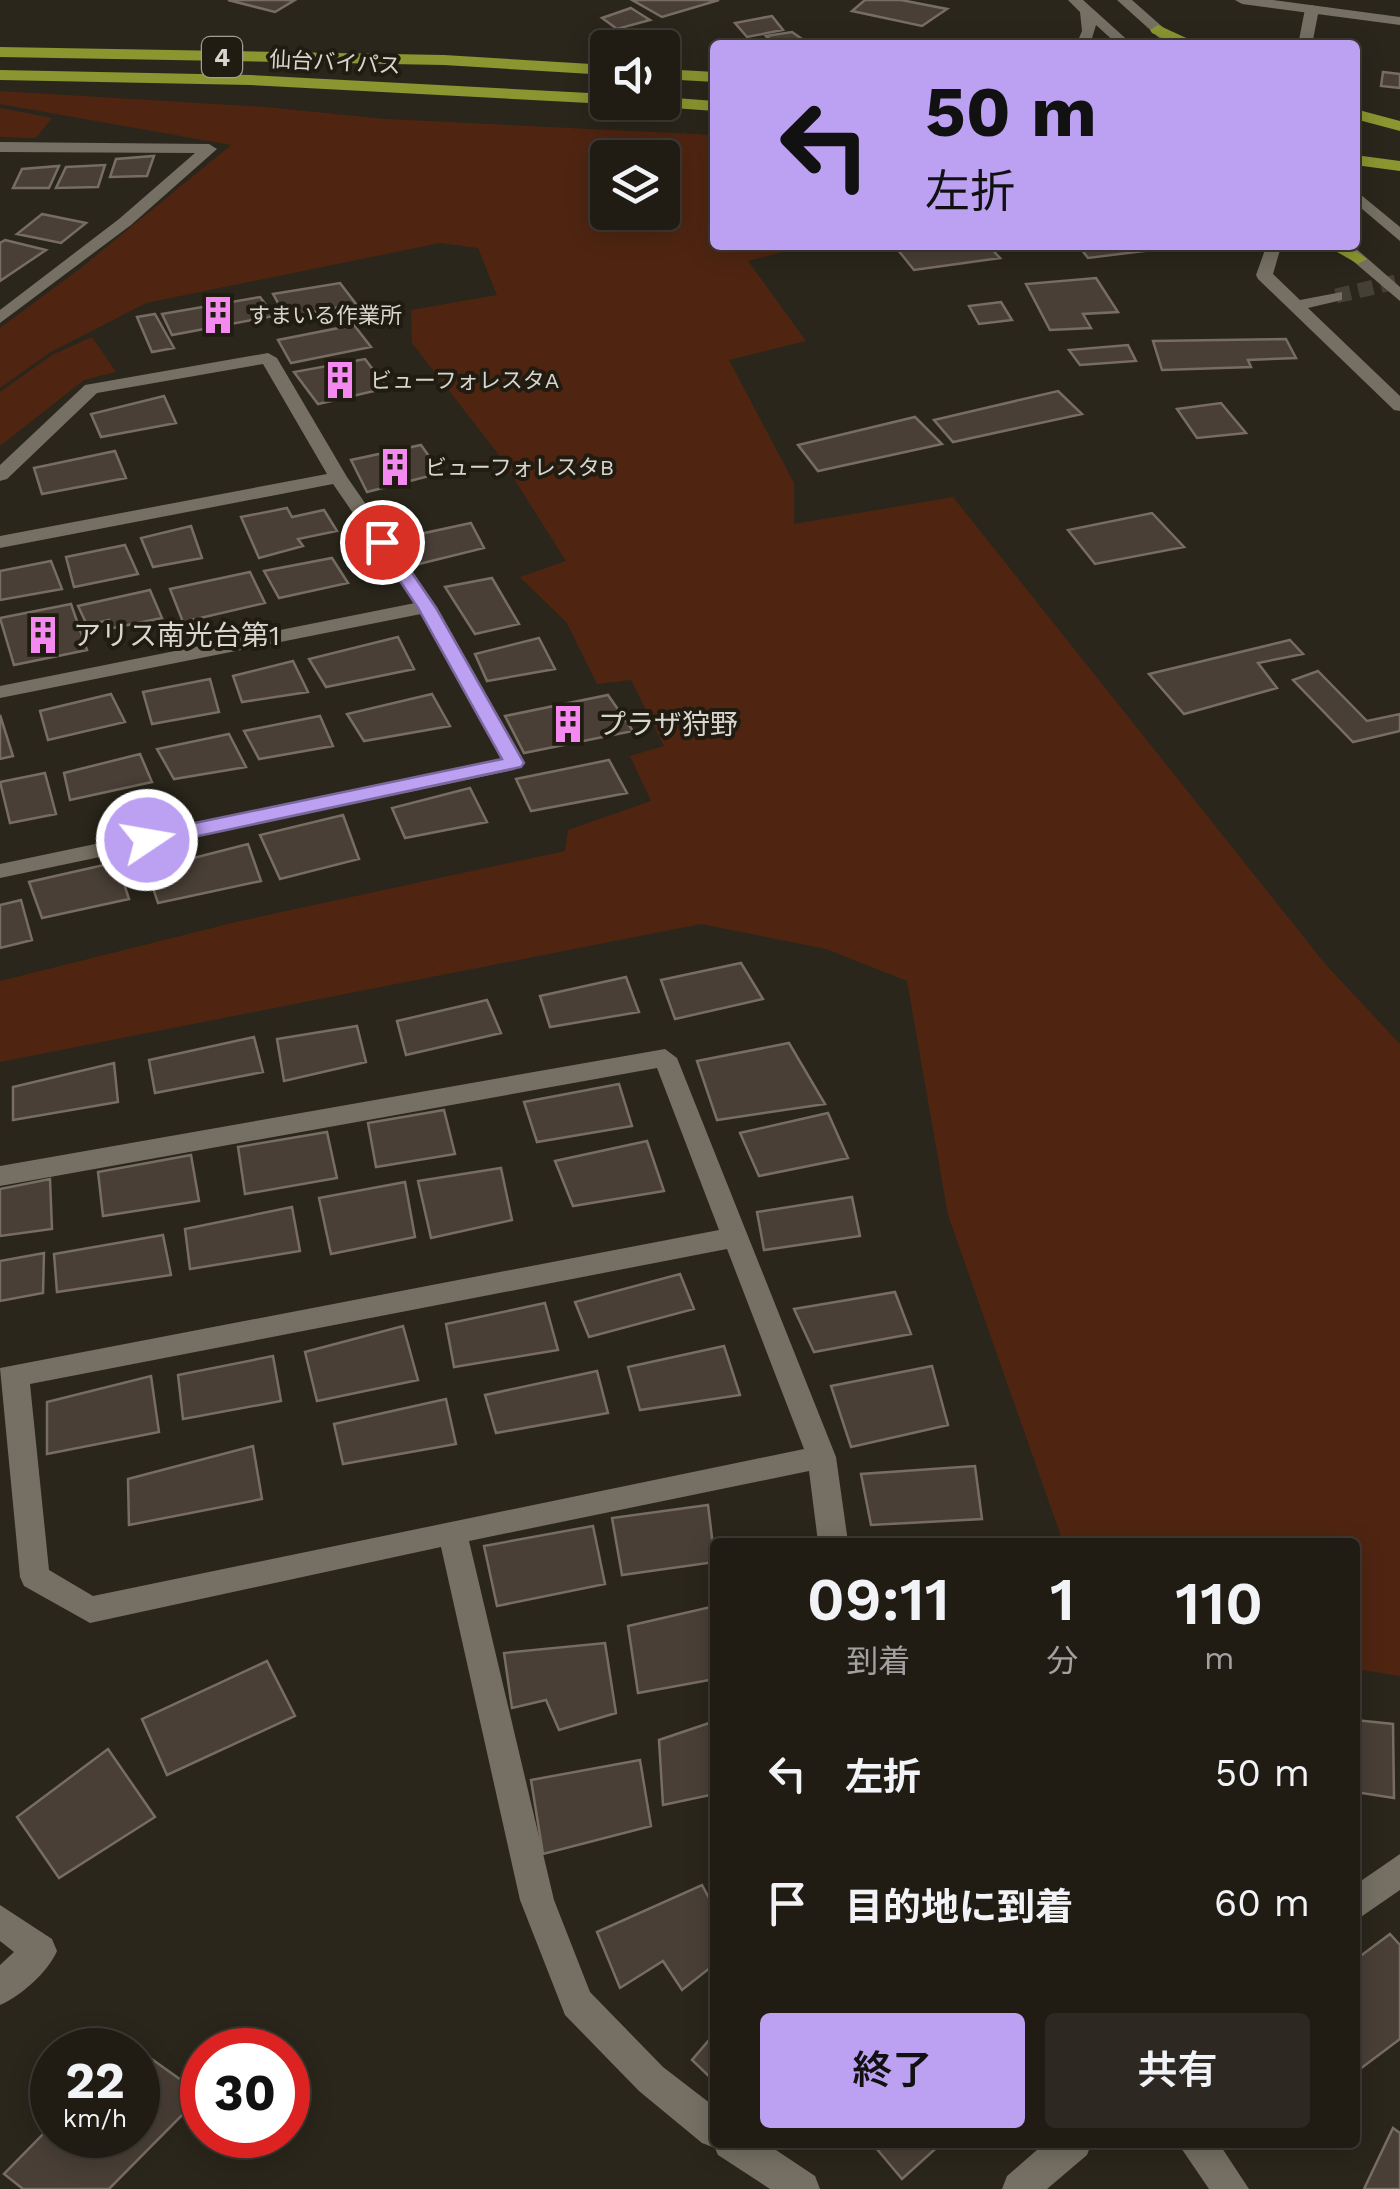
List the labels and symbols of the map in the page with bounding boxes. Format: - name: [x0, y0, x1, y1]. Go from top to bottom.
- road number: 4: [202, 37, 242, 77]
- street label: 仙台バイパス: [269, 47, 401, 78]
- building icon: すまいる作業所: [197, 294, 239, 336]
- place label: すまいる作業所: [248, 303, 402, 328]
- building icon: ビューフォレスタA: [319, 359, 361, 401]
- place label: ビューフォレスタA: [370, 368, 559, 393]
- building icon: ビューフォレスタB: [374, 446, 416, 488]
- place label: ビューフォレスタB: [425, 455, 614, 480]
- pin: [340, 500, 425, 585]
- building icon: アリス南光台第1: [22, 614, 64, 656]
- place label: アリス南光台第1: [73, 619, 280, 652]
- building icon: プラザ狩野: [547, 703, 589, 745]
- place label: プラザ狩野: [598, 708, 738, 741]
- position arrow: [95, 788, 199, 892]
- speed limit sign: 30: [180, 2028, 310, 2158]

